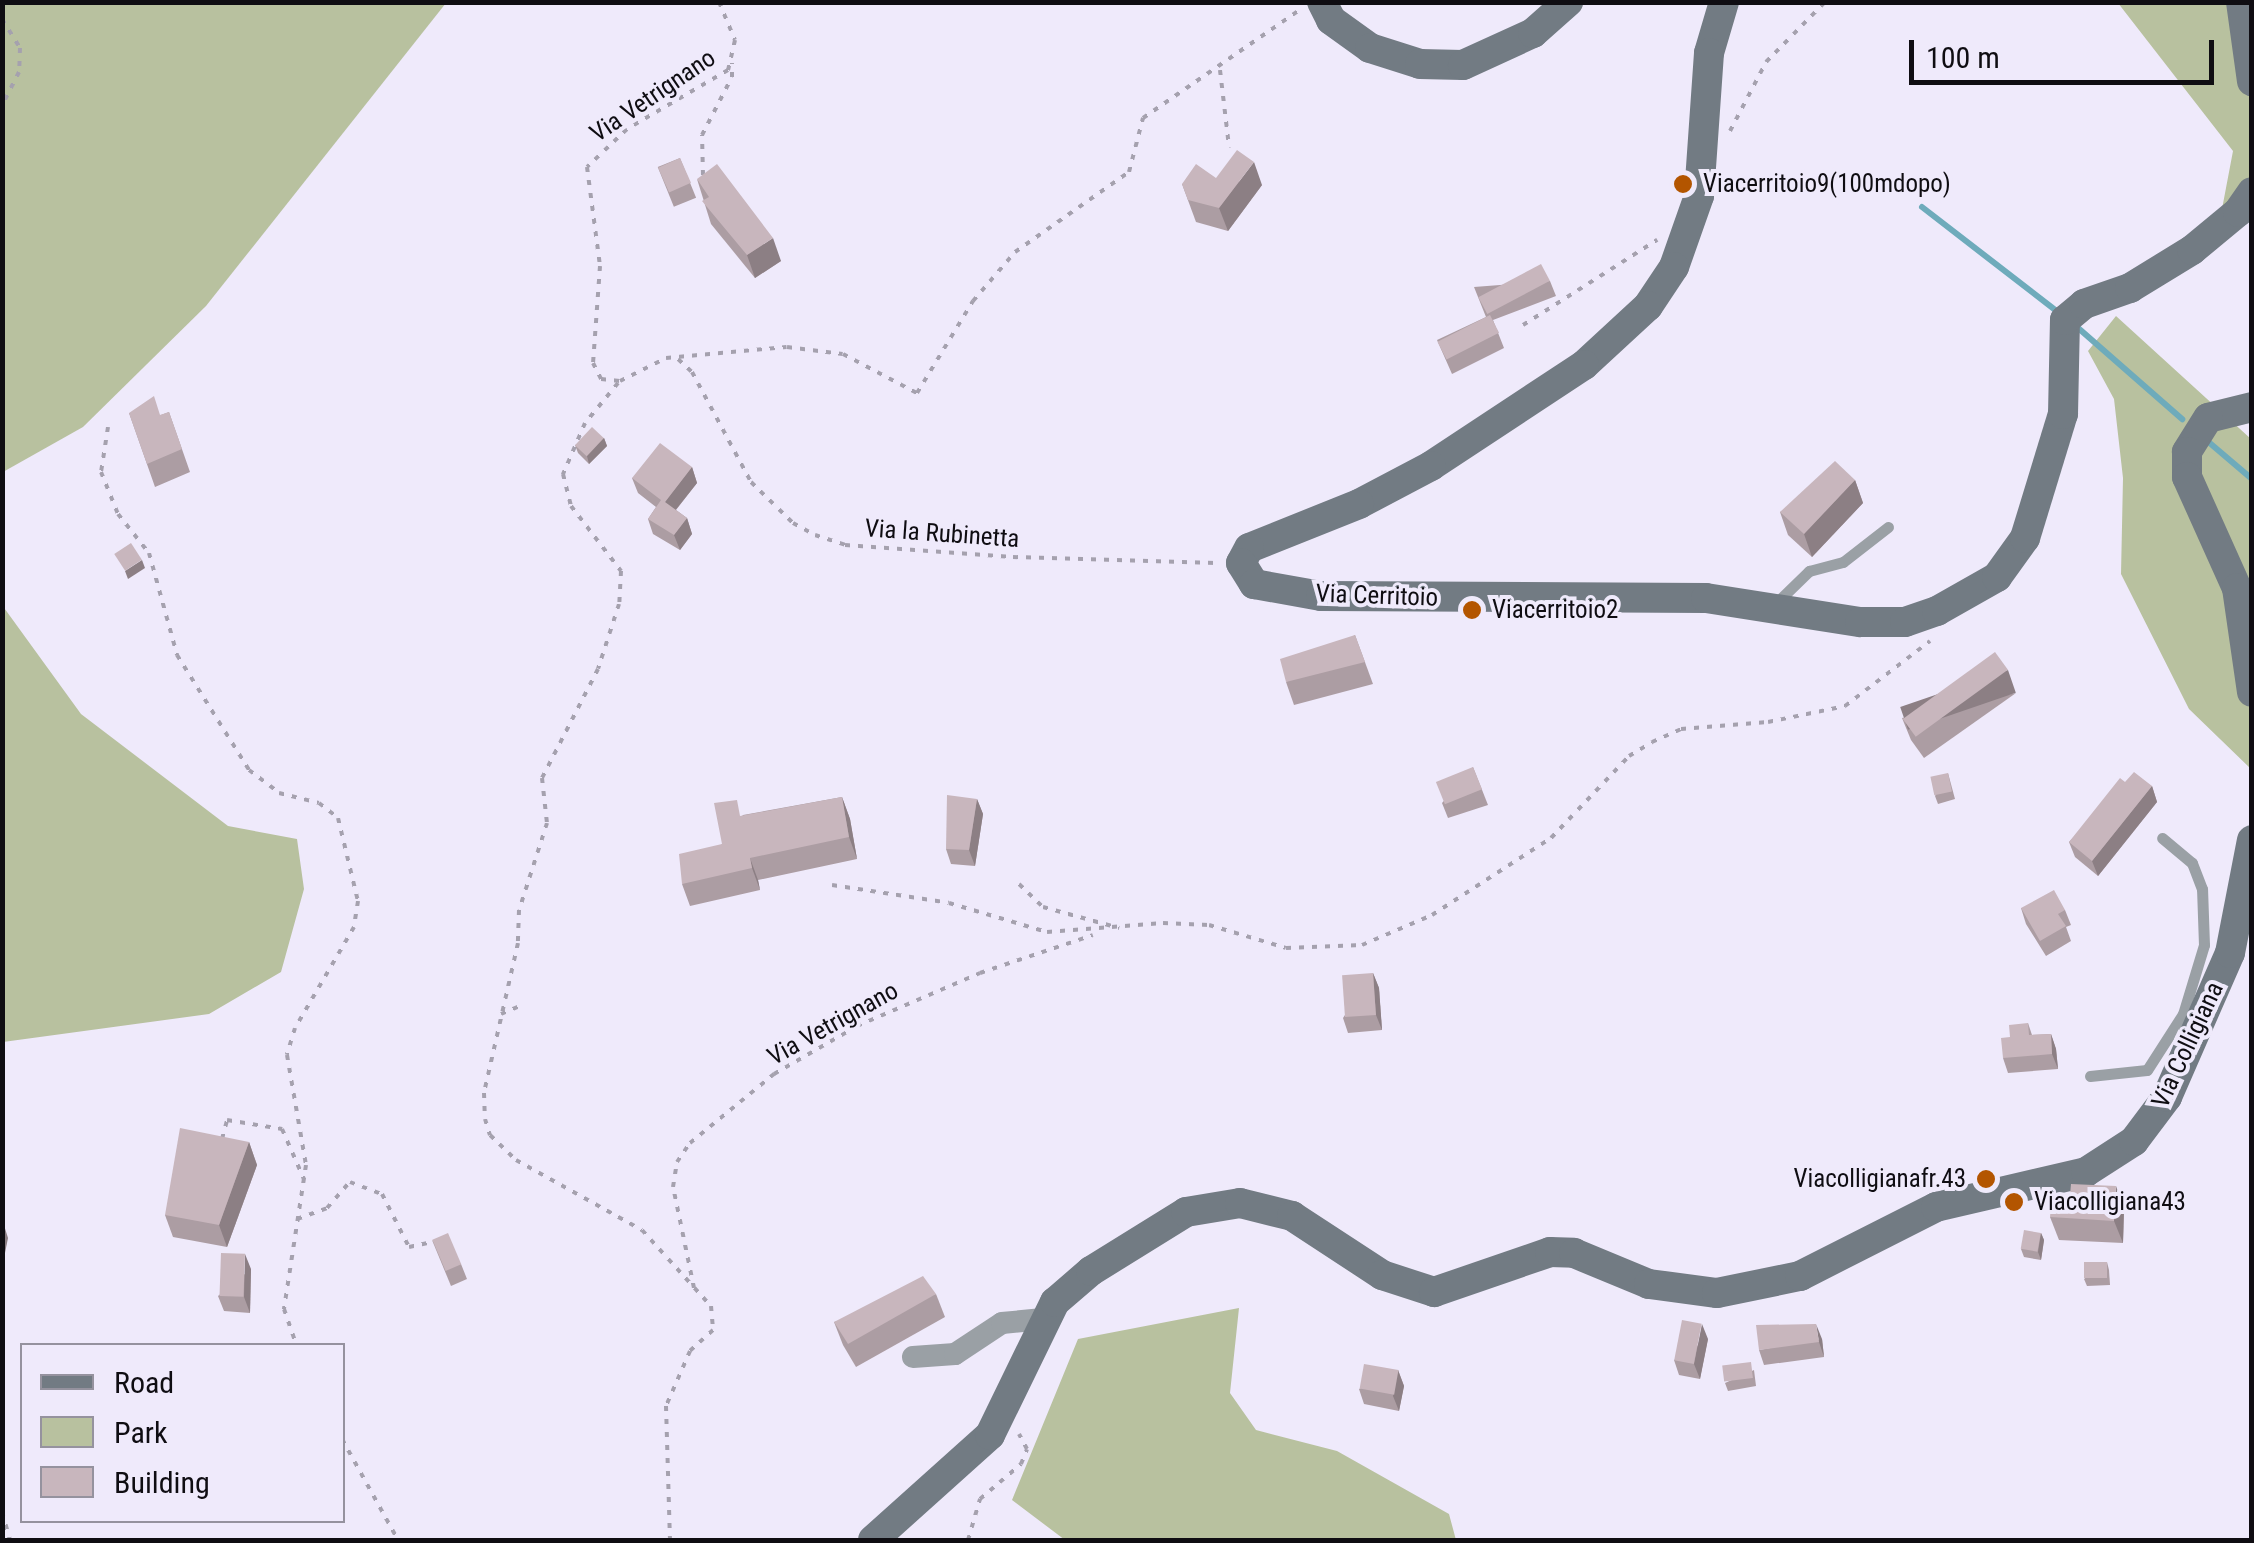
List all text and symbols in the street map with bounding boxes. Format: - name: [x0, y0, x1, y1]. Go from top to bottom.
- scale bar: [1914, 20, 2219, 82]
- text: 100 m: [1926, 40, 2000, 75]
- street label: Via Vetrignano: [585, 43, 721, 149]
- place label: Viacerritoio9(100mdopo): [1703, 169, 1951, 199]
- marker: Viacerritoio9(100mdopo): [1672, 173, 1694, 195]
- street label: Via la Rubinetta: [864, 514, 1020, 554]
- street label: Via Cerritoio: [1315, 579, 1439, 613]
- place label: Viacerritoio2: [1492, 595, 1618, 625]
- marker: Viacerritoio2: [1461, 599, 1483, 621]
- street label: Via Vetrignano: [763, 976, 903, 1072]
- street label: Via Colligiana: [2146, 977, 2230, 1113]
- place label: Viacolligianafr.43: [1794, 1164, 1966, 1194]
- marker: Viacolligianafr.43: [1975, 1168, 1997, 1190]
- place label: Viacolligiana43: [2034, 1187, 2186, 1217]
- marker: Viacolligiana43: [2003, 1191, 2025, 1213]
- legend: [20, 1343, 345, 1523]
- text: Road: [114, 1365, 174, 1400]
- text: Park: [114, 1415, 168, 1450]
- text: Building: [114, 1465, 210, 1500]

